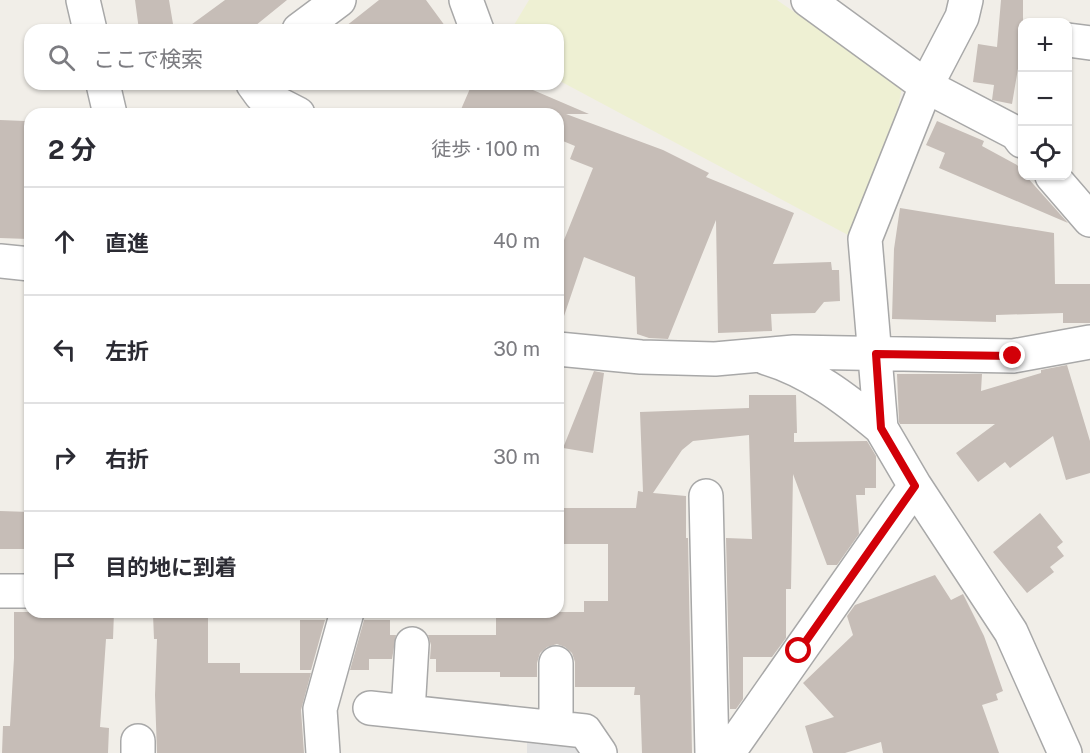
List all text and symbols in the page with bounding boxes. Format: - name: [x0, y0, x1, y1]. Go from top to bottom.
- map controls: [1018, 18, 1072, 180]
- button: +: [1018, 18, 1072, 72]
- search box: [24, 24, 564, 90]
- icon: search: [45, 41, 78, 74]
- text: ここで検索: [93, 46, 203, 72]
- button: −: [1018, 72, 1072, 126]
- button: locate: [1018, 126, 1072, 180]
- text: 2 分: [48, 134, 96, 165]
- text: 徒歩 · 100 m: [431, 137, 540, 161]
- icon: ahead: [48, 225, 81, 258]
- text: 40 m: [493, 229, 540, 253]
- text: 直進: [105, 230, 149, 256]
- icon: left: [48, 333, 81, 366]
- text: 30 m: [493, 337, 540, 361]
- text: 左折: [105, 338, 149, 364]
- route end: [999, 342, 1025, 368]
- icon: right: [48, 441, 81, 474]
- text: 30 m: [493, 445, 540, 469]
- text: 右折: [105, 446, 149, 472]
- icon: arrive: [48, 549, 81, 582]
- text: 目的地に到着: [105, 554, 237, 580]
- route start: [785, 637, 811, 663]

